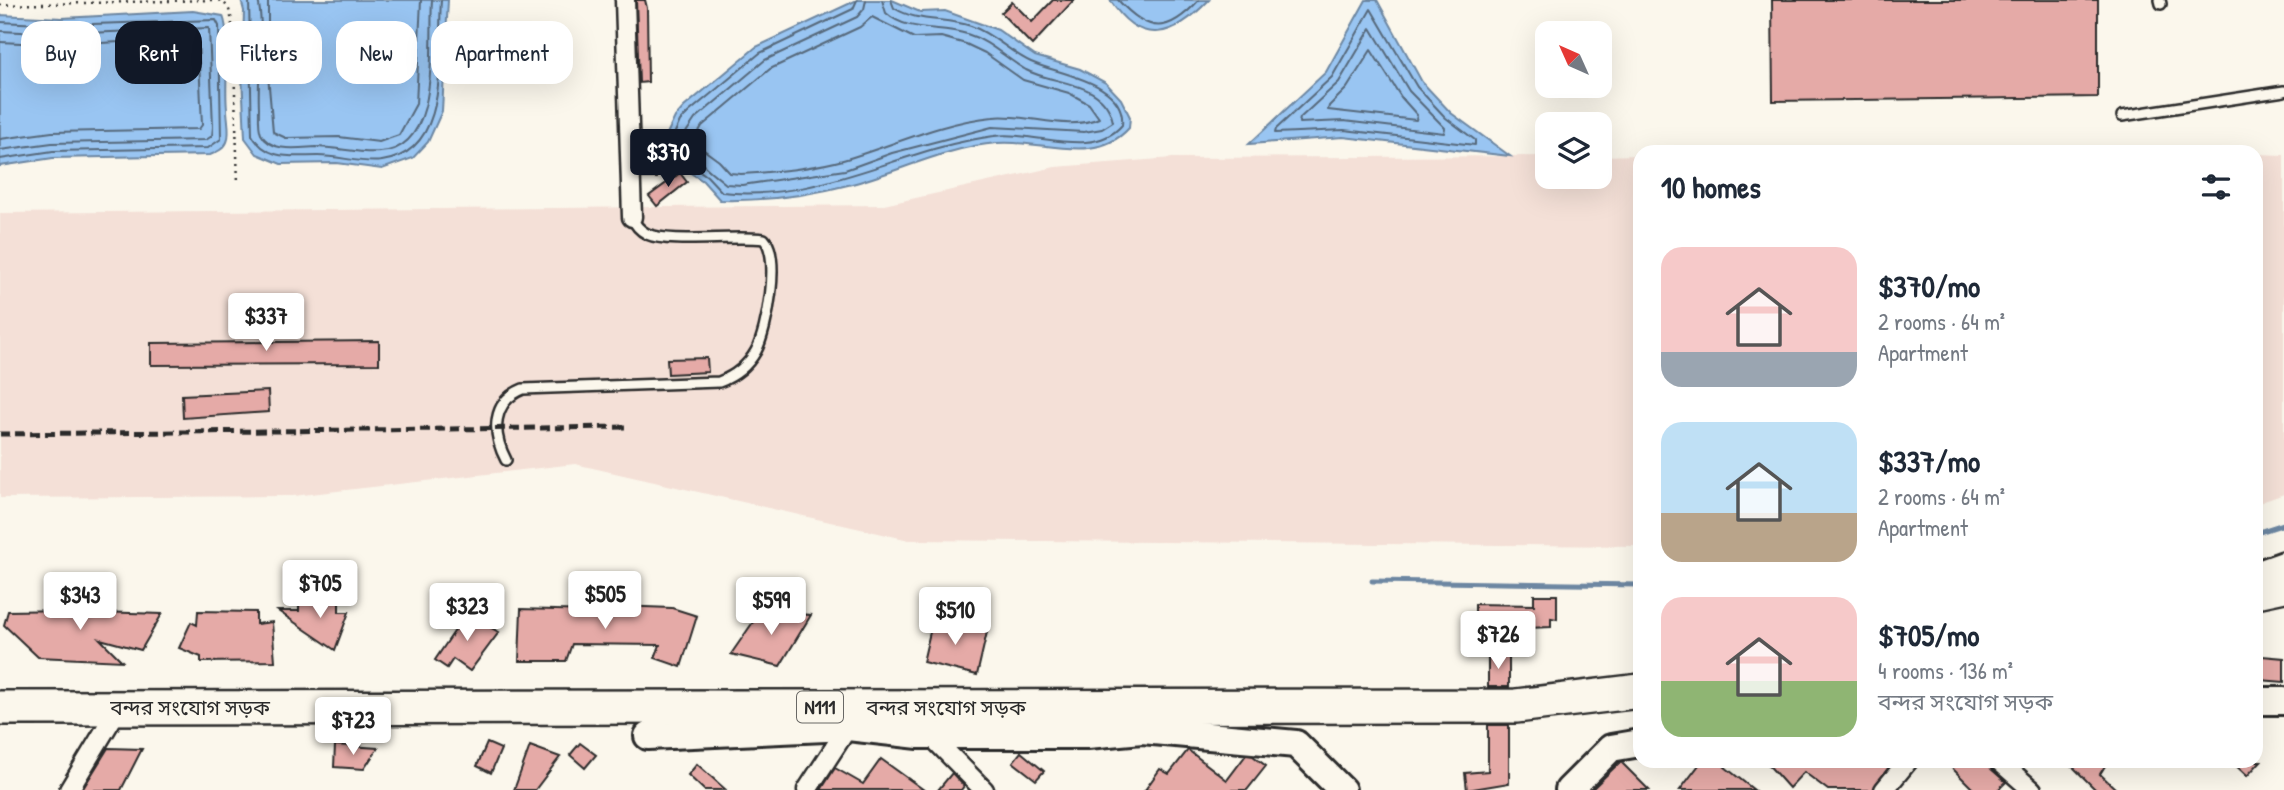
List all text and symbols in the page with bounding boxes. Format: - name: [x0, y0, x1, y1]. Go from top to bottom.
- chip: Buy: [21, 21, 101, 84]
- chip: Rent: [115, 21, 202, 84]
- chip: Filters: [216, 21, 322, 84]
- chip: New: [336, 21, 417, 84]
- chip: Apartment: [431, 21, 573, 84]
- north arrow: [1535, 21, 1612, 98]
- map controls: [1535, 21, 1612, 189]
- button: layers: [1535, 112, 1612, 189]
- pin: $370: [627, 130, 709, 189]
- text: $370: [646, 136, 690, 167]
- text: 10 homes: [1661, 167, 1761, 207]
- icon: filters: [2197, 168, 2235, 206]
- text: $370/mo: [1878, 266, 1980, 306]
- icon: home: [1717, 275, 1801, 359]
- pin: $337: [225, 294, 307, 353]
- text: $337: [244, 300, 288, 331]
- text: 2 rooms · 64 m²: [1878, 306, 2005, 337]
- text: Apartment: [1878, 337, 1968, 368]
- text: $337/mo: [1878, 441, 1980, 481]
- icon: home: [1717, 450, 1801, 534]
- text: 2 rooms · 64 m²: [1878, 481, 2005, 512]
- text: Apartment: [1878, 512, 1968, 543]
- pin: $705: [279, 560, 361, 620]
- text: $705: [298, 567, 342, 598]
- pin: $343: [39, 572, 121, 632]
- pin: $505: [564, 572, 646, 631]
- text: $505: [584, 578, 626, 609]
- pin: $599: [730, 578, 812, 637]
- text: $343: [60, 579, 100, 610]
- pin: $323: [426, 584, 508, 643]
- text: $599: [752, 584, 790, 615]
- pin: $510: [914, 588, 996, 647]
- text: $323: [445, 590, 489, 621]
- text: $510: [935, 594, 975, 625]
- pin: $726: [1457, 612, 1539, 671]
- text: $705/mo: [1878, 615, 1979, 655]
- text: $726: [1477, 618, 1520, 649]
- icon: home: [1717, 625, 1801, 709]
- text: 4 rooms · 136 m²: [1878, 655, 2013, 686]
- text: বন্দর সংযোগ সড়ক: [1878, 686, 2053, 717]
- road number: N111: [797, 692, 843, 722]
- street label: বন্দর সংযোগ সড়ক: [109, 693, 271, 722]
- street label: বন্দর সংযোগ সড়ক: [865, 693, 1027, 722]
- pin: $723: [312, 698, 394, 757]
- text: $723: [331, 704, 375, 735]

